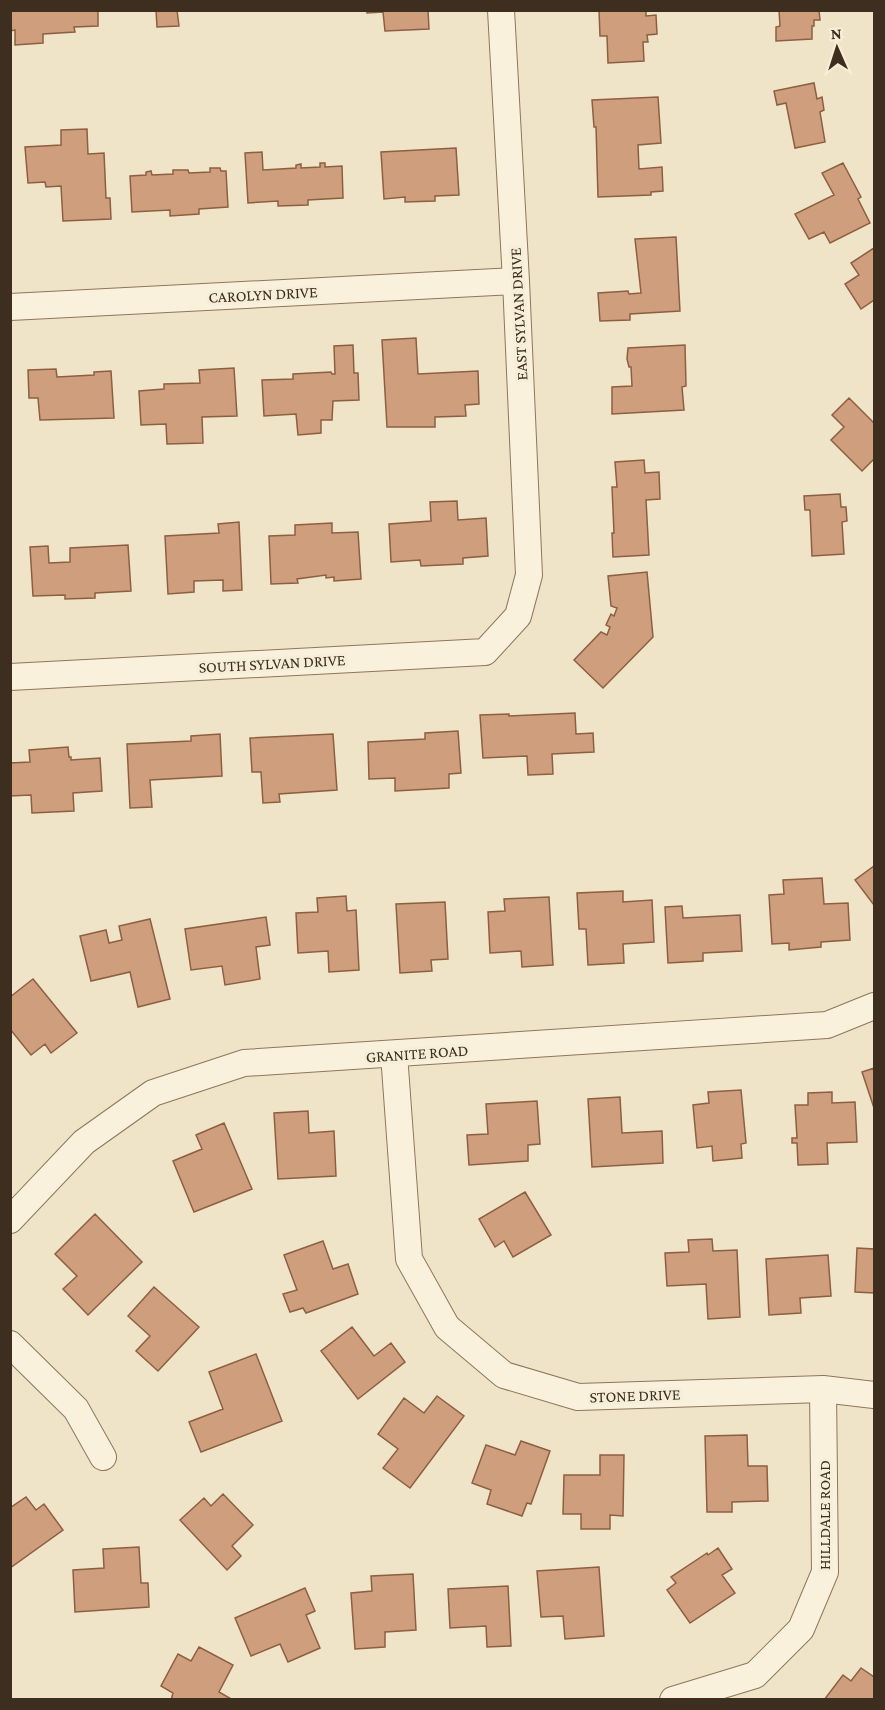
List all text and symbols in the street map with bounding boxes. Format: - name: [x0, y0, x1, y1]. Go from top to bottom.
- north arrow: [807, 18, 867, 78]
- text: N: [830, 25, 842, 42]
- street label: EAST SYLVAN DRIVE: [507, 247, 530, 381]
- street label: CAROLYN DRIVE: [208, 283, 318, 306]
- street label: SOUTH SYLVAN DRIVE: [198, 651, 346, 676]
- street label: GRANITE ROAD: [365, 1041, 469, 1066]
- street label: STONE DRIVE: [589, 1385, 681, 1406]
- street label: HILLDALE ROAD: [816, 1460, 833, 1570]

